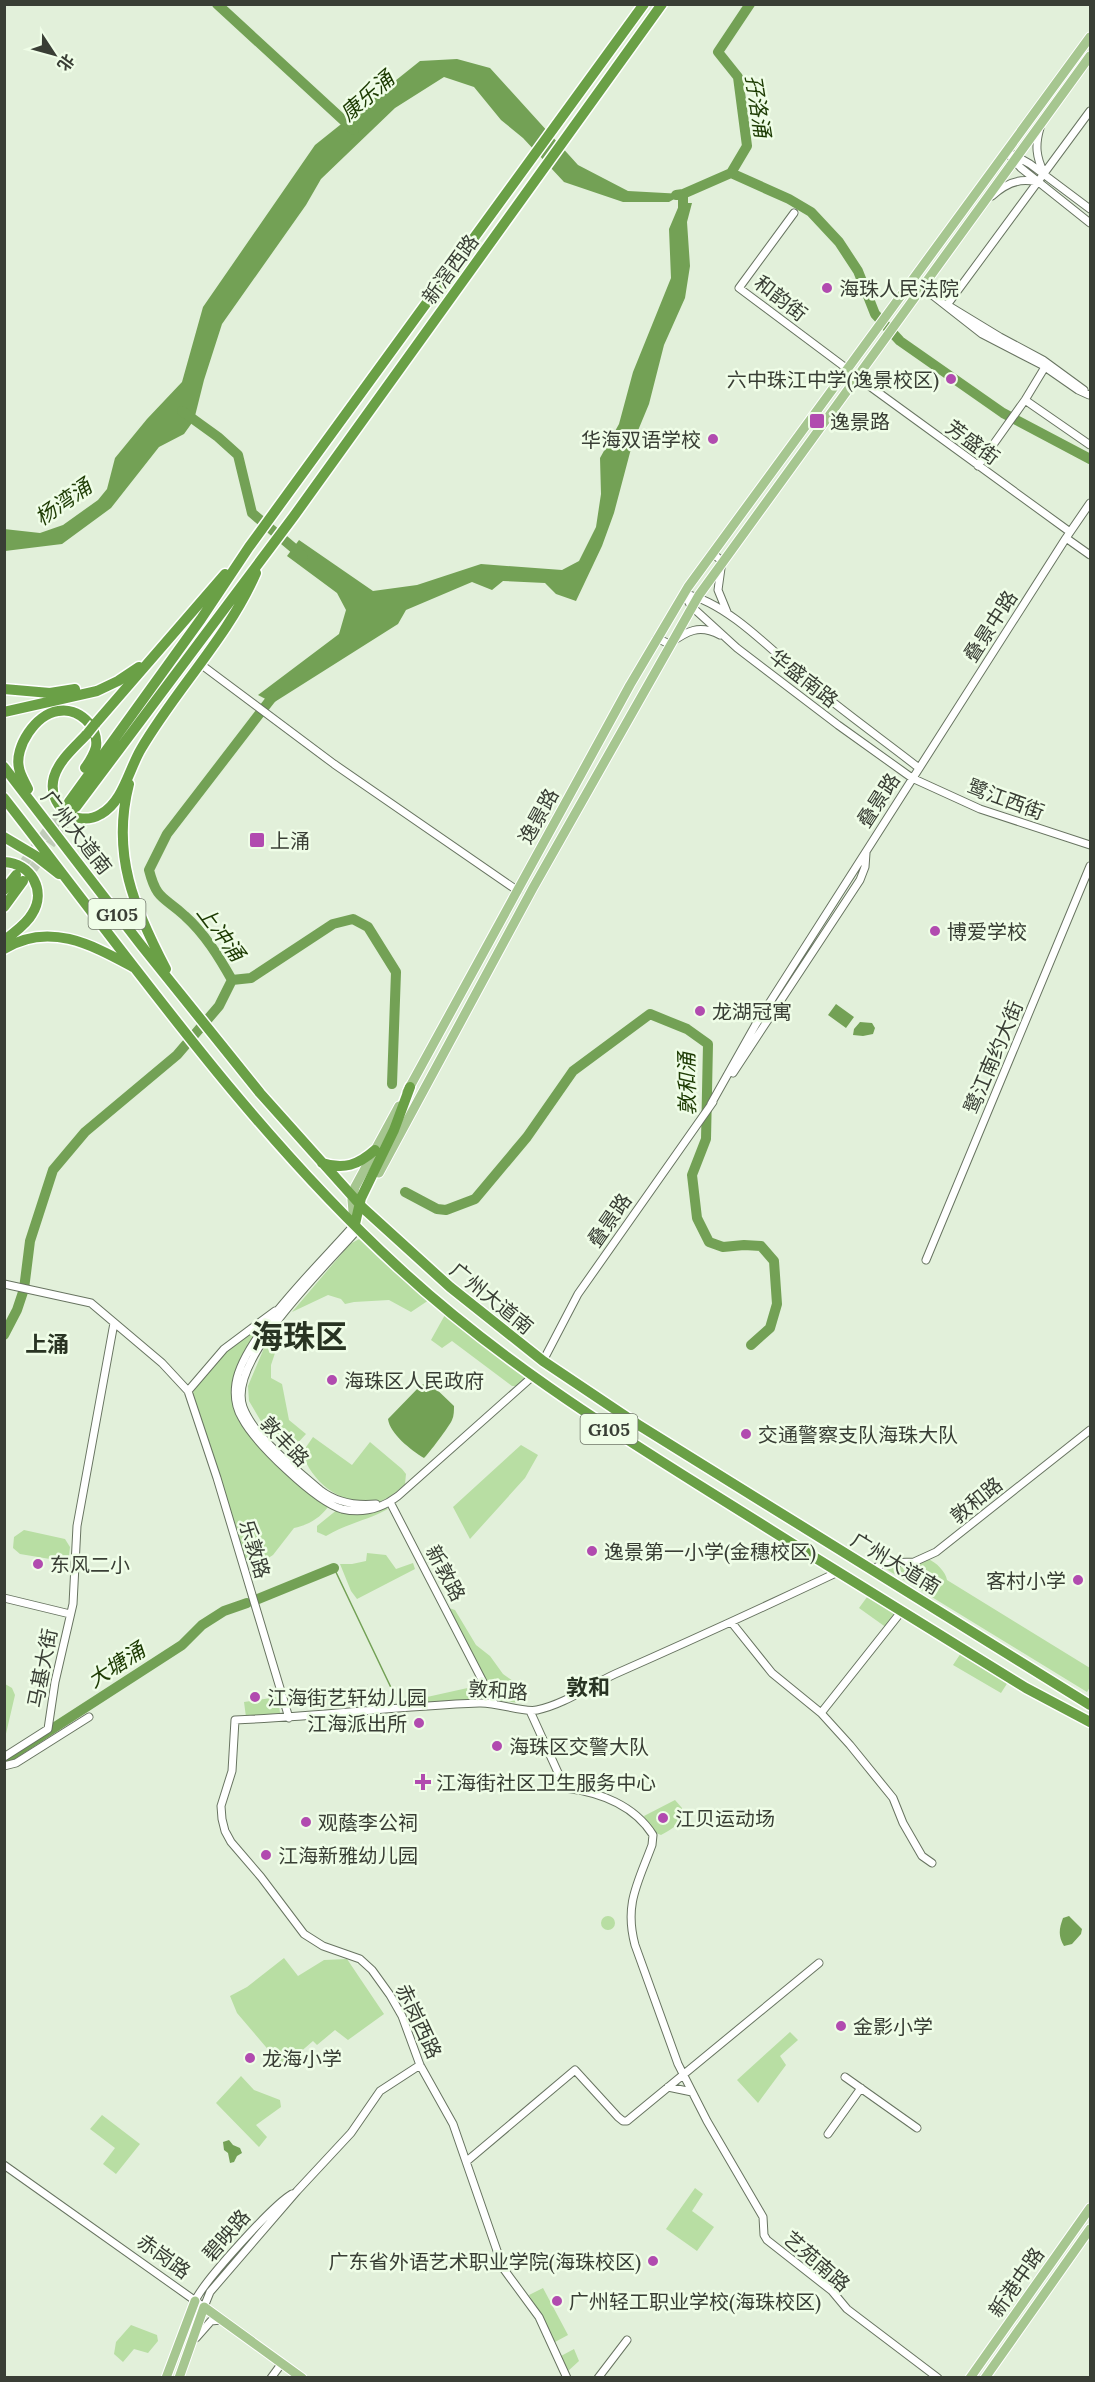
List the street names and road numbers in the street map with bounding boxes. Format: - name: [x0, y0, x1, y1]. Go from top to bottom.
- street label: 新滘西路: [416, 229, 484, 309]
- street label: 和韵街: [750, 270, 812, 326]
- street label: 芳盛街: [941, 414, 1005, 470]
- street label: 叠景中路: [958, 586, 1022, 666]
- street label: 华盛南路: [765, 644, 843, 712]
- street label: 叠景路: [851, 768, 905, 832]
- street label: 鹭江西街: [964, 774, 1048, 824]
- street label: 逸景路: [513, 784, 563, 848]
- street label: 广州大道南: [36, 785, 118, 879]
- road number: G105: [88, 899, 146, 929]
- street label: 鹭江南约大街: [958, 997, 1028, 1117]
- street label: 叠景路: [582, 1188, 636, 1252]
- street label: 广州大道南: [445, 1257, 539, 1339]
- street label: 敦丰路: [255, 1411, 315, 1471]
- road number: G105: [580, 1414, 638, 1444]
- street label: 敦和路: [945, 1471, 1007, 1529]
- street label: 乐敦路: [234, 1517, 276, 1581]
- street label: 广州大道南: [847, 1527, 945, 1599]
- street label: 新敦路: [421, 1541, 471, 1605]
- street label: 马基大街: [22, 1626, 62, 1710]
- street label: 敦和路: [467, 1675, 529, 1705]
- street label: 赤岗西路: [391, 1979, 447, 2063]
- street label: 碧映路: [197, 2204, 255, 2266]
- street label: 艺苑南路: [779, 2225, 855, 2297]
- street label: 赤岗路: [132, 2228, 196, 2284]
- street label: 新港中路: [983, 2242, 1049, 2322]

